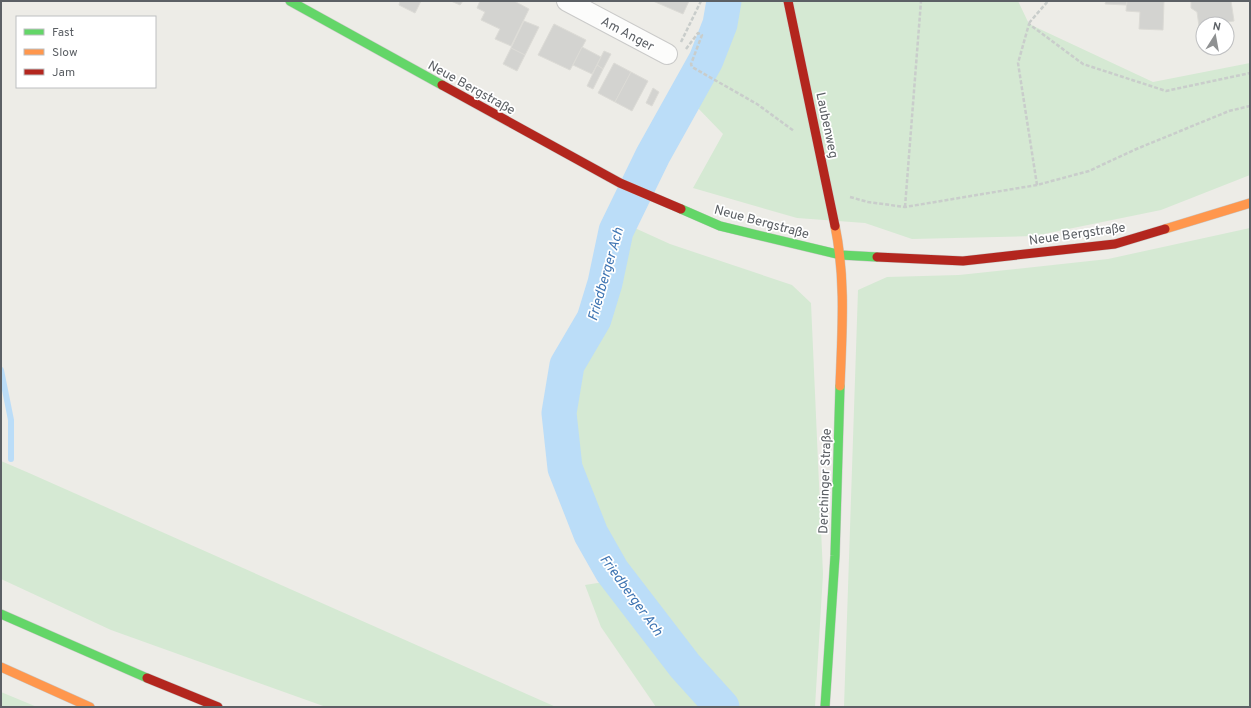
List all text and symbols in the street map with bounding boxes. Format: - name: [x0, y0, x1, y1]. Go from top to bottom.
- street label: Am Anger: [598, 14, 656, 55]
- legend: [16, 16, 156, 88]
- north arrow: [1195, 16, 1235, 56]
- text: N: [1212, 20, 1222, 35]
- text: Fast: [52, 25, 74, 41]
- text: Slow: [52, 45, 78, 61]
- street label: Neue Bergstraße: [425, 58, 518, 119]
- text: Jam: [52, 65, 75, 81]
- street label: Laubenweg: [811, 91, 841, 160]
- street label: Neue Bergstraße: [712, 203, 811, 243]
- street label: Neue Bergstraße: [1028, 220, 1127, 250]
- water label: Friedberger Ach: [585, 225, 628, 323]
- street label: Derchinger Straße: [816, 428, 836, 534]
- water label: Friedberger Ach: [596, 552, 666, 640]

